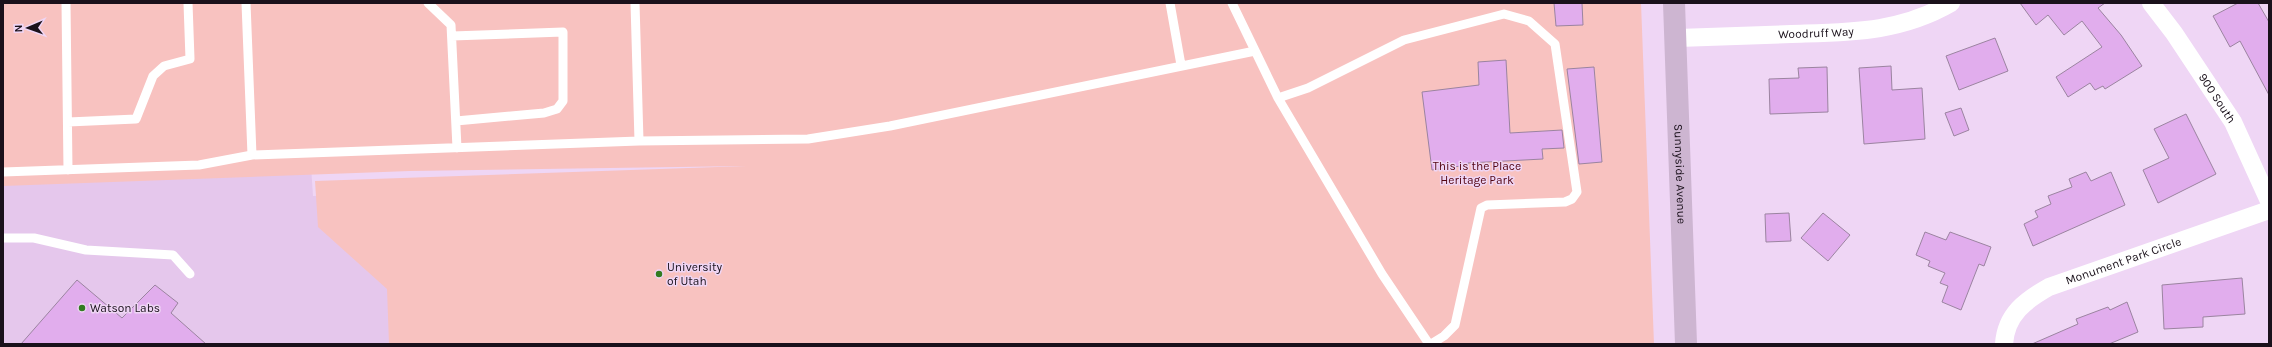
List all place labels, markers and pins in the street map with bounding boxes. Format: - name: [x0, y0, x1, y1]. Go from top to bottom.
- place label: University of Utah: [667, 260, 723, 288]
- marker: University of Utah: [654, 269, 664, 279]
- place label: Watson Labs: [90, 301, 160, 315]
- marker: Watson Labs: [77, 303, 87, 313]

